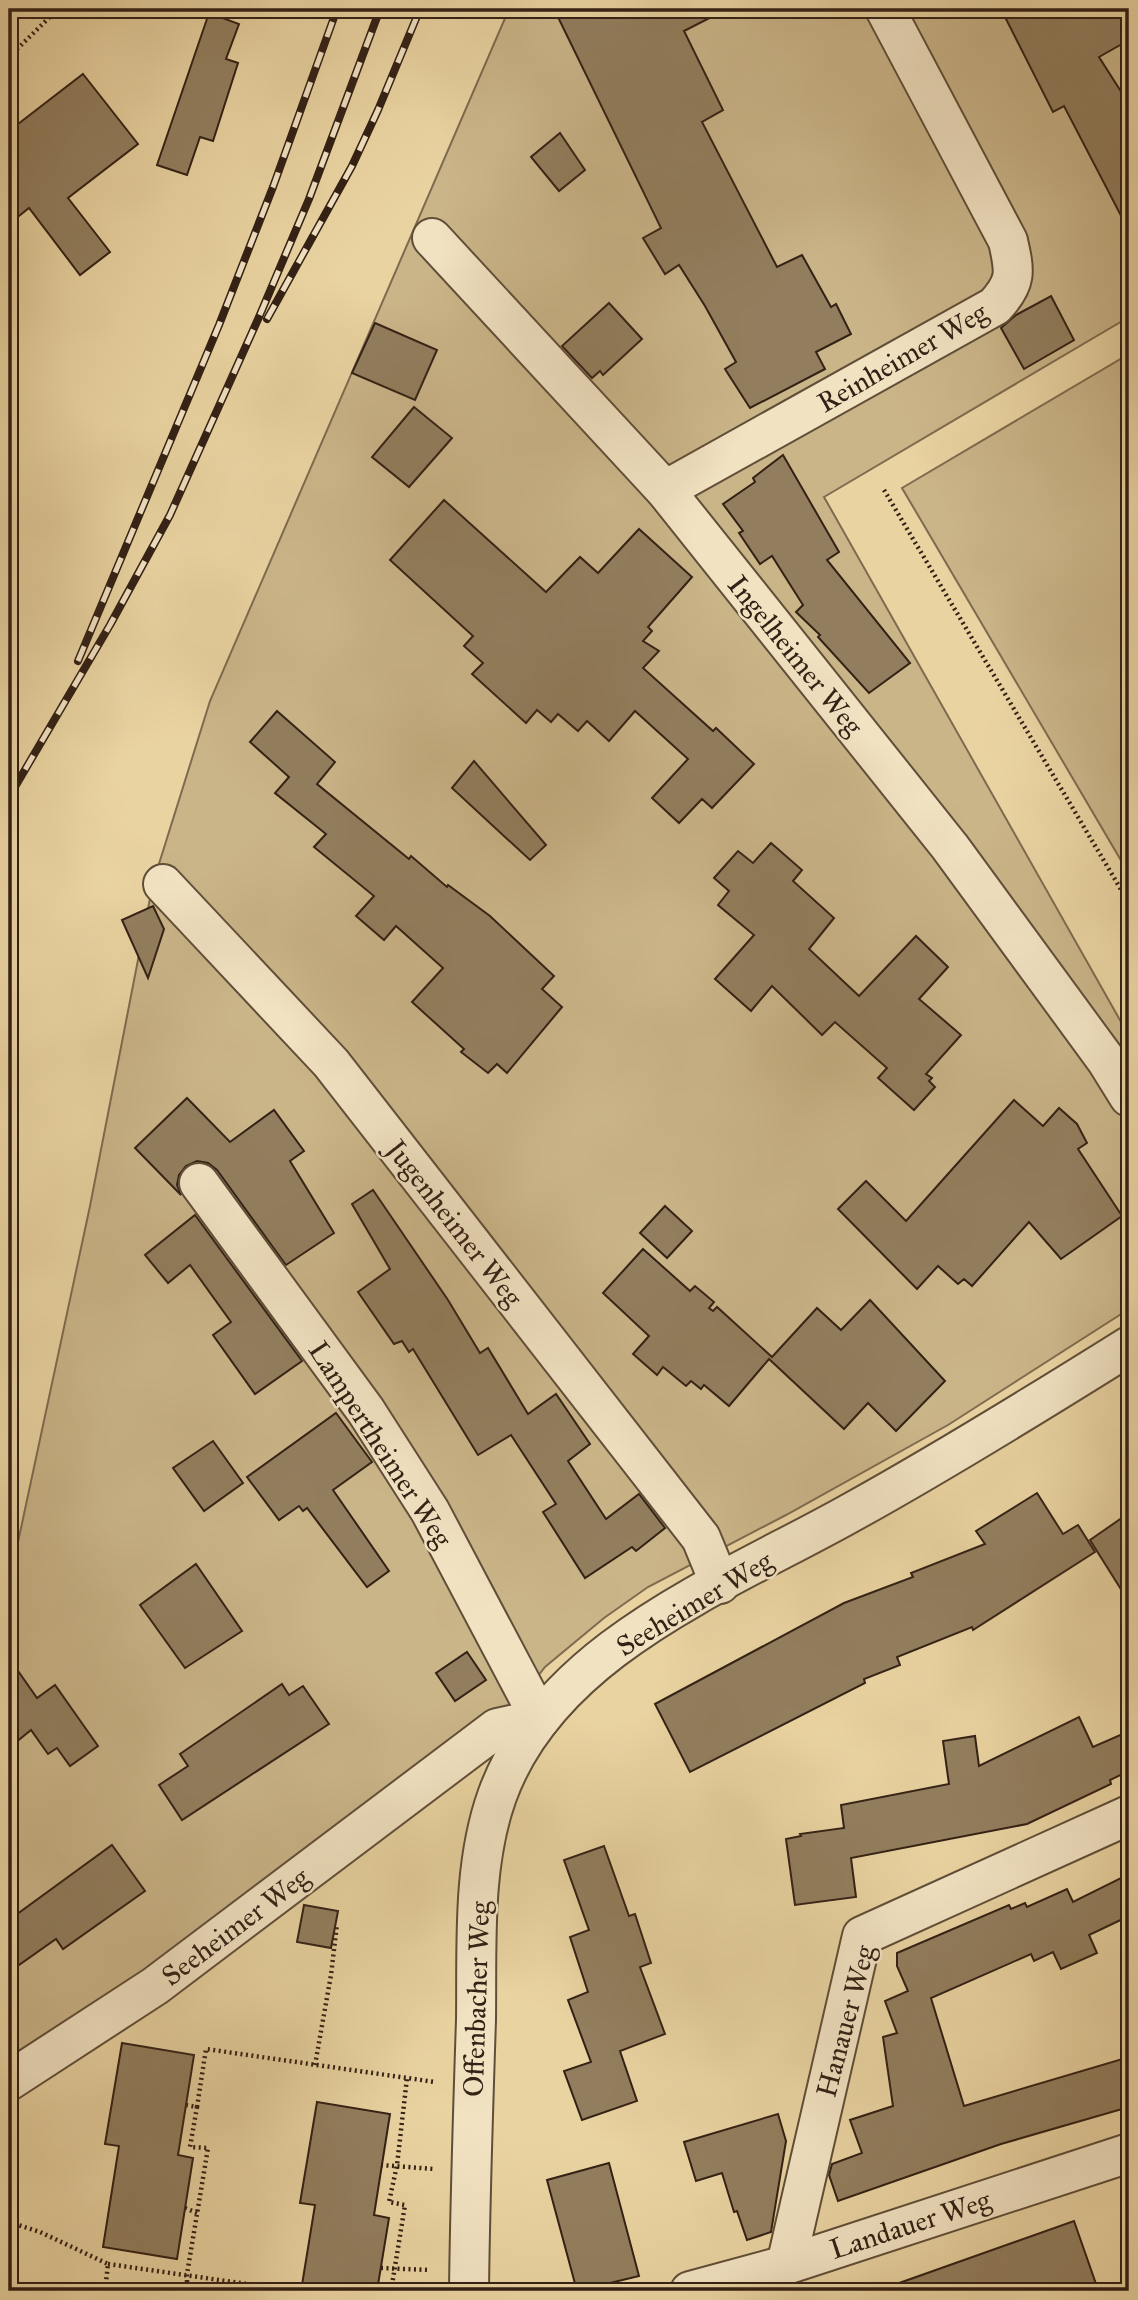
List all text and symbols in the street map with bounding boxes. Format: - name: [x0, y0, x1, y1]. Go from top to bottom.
- street label: Reinheimer Weg: [811, 294, 994, 420]
- street label: Ingelheimer Weg: [720, 568, 871, 743]
- street label: Jugenheimer Weg: [377, 1131, 531, 1314]
- street label: Lampertheimer Weg: [301, 1335, 461, 1555]
- street label: Seeheimer Weg: [610, 1543, 779, 1664]
- street label: Seeheimer Weg: [154, 1859, 317, 1993]
- street label: Offenbacher Weg: [456, 1900, 497, 2097]
- street label: Hanauer Weg: [808, 1940, 883, 2101]
- street label: Landauer Weg: [825, 2182, 996, 2267]

